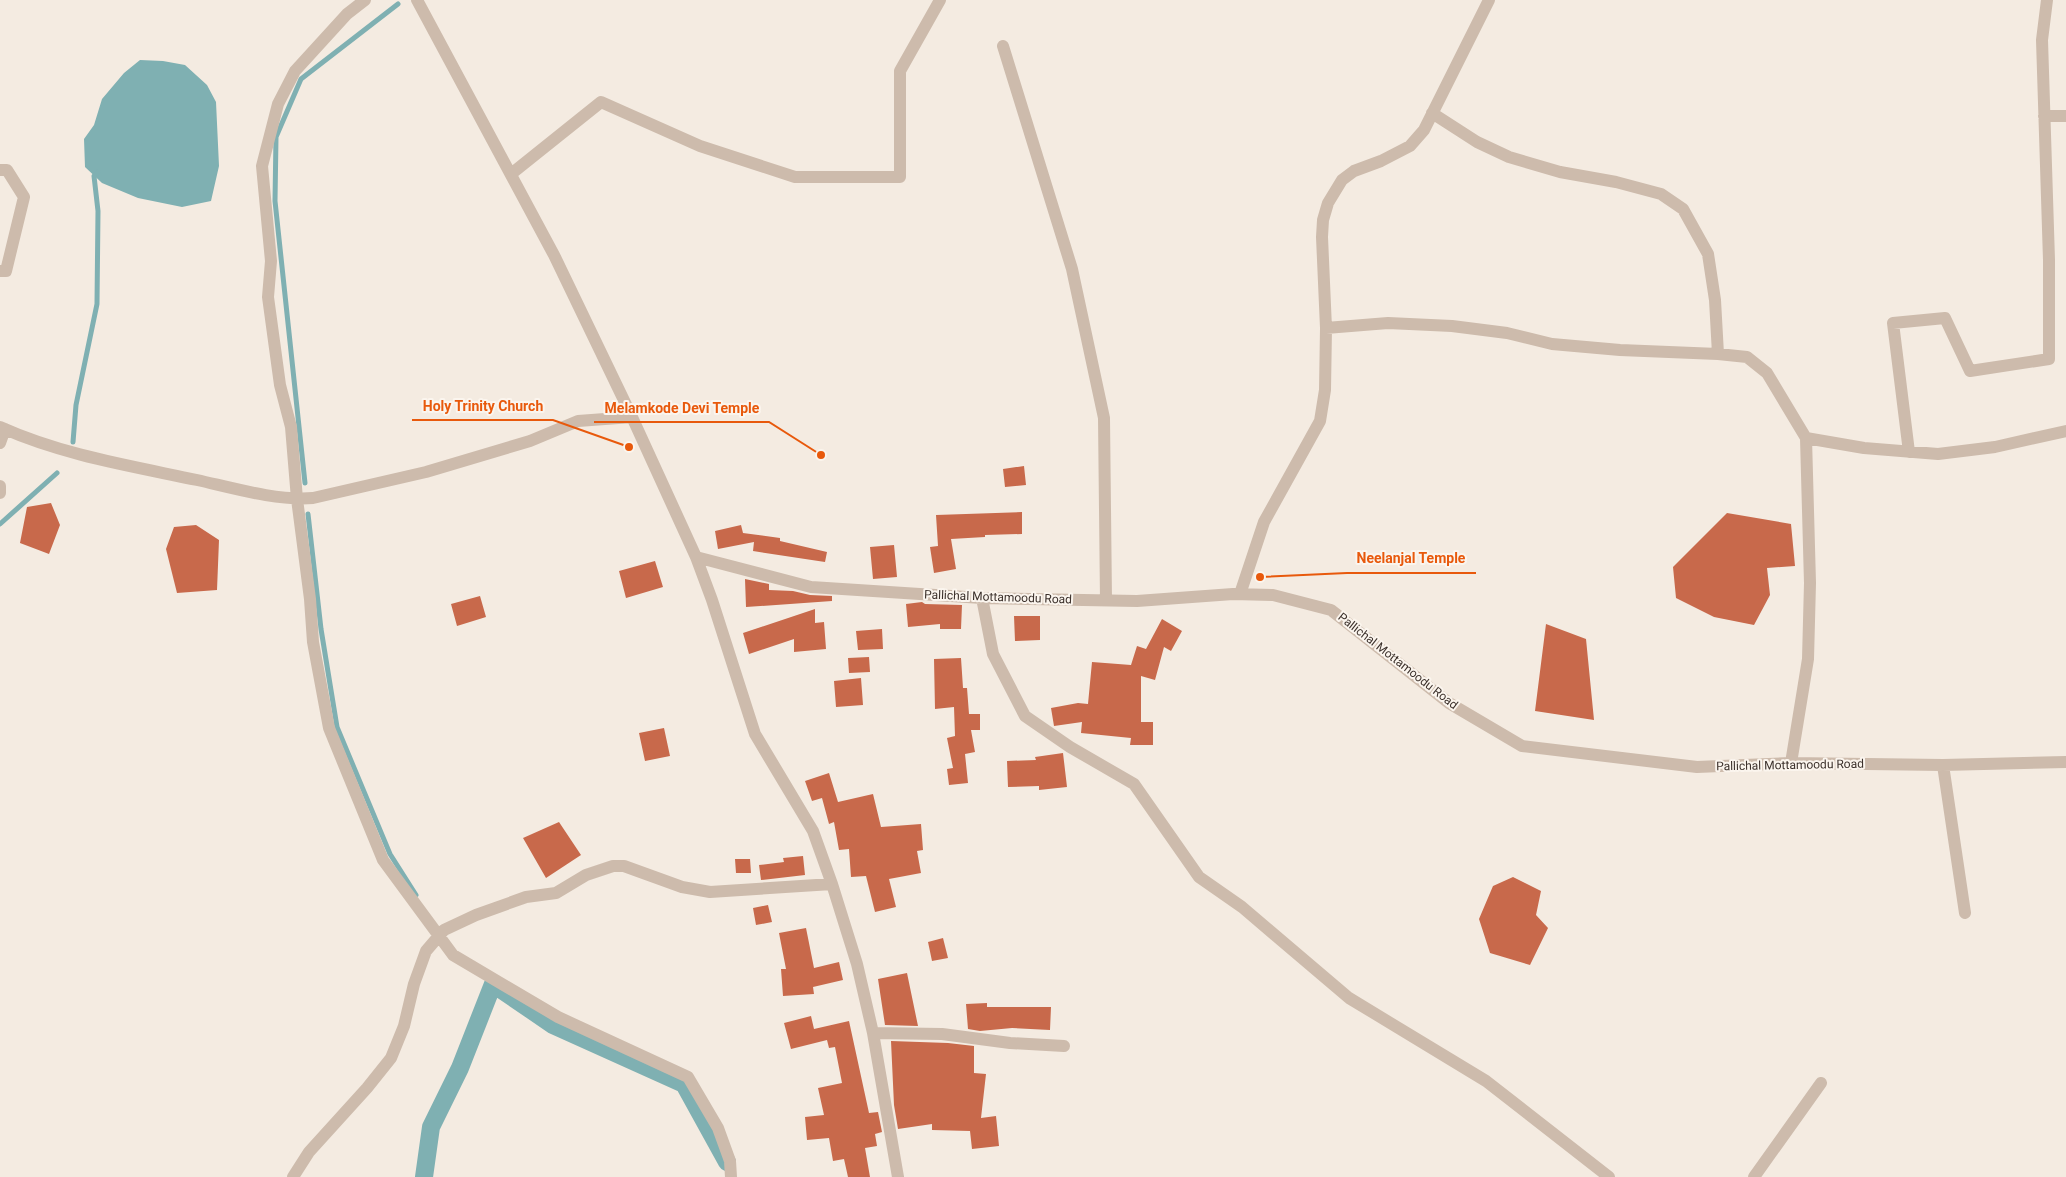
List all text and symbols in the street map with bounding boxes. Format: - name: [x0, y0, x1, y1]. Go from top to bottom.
- callout: Holy Trinity Church: [412, 391, 553, 420]
- callout: Melamkode Devi Temple: [594, 393, 769, 422]
- text: Holy Trinity Church: [423, 398, 543, 414]
- text: Melamkode Devi Temple: [605, 400, 760, 416]
- callout: Neelanjal Temple: [1347, 544, 1476, 573]
- text: Neelanjal Temple: [1357, 550, 1466, 566]
- street label: Pallichal Mottamoodu Road: [924, 587, 1072, 607]
- street label: Pallichal Mottamoodu Road: [1335, 610, 1461, 712]
- street label: Pallichal Mottamoodu Road: [1716, 757, 1864, 773]

